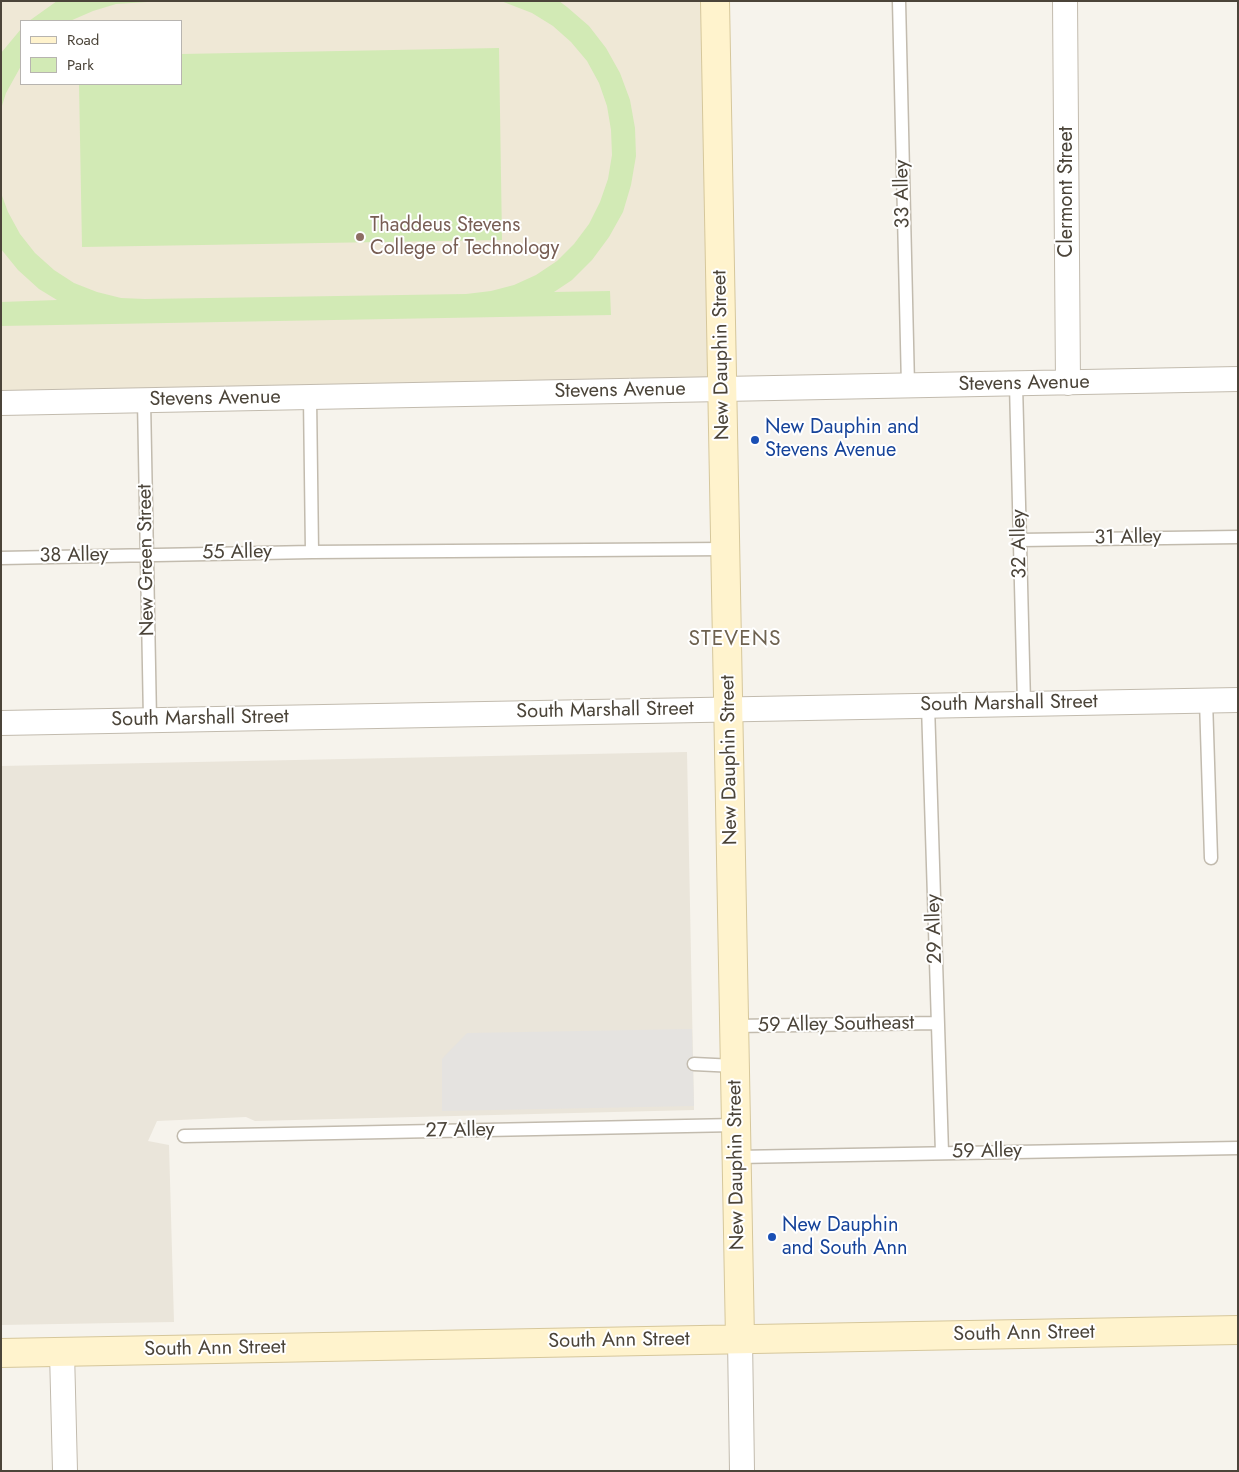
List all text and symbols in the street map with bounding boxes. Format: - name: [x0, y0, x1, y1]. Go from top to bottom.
- legend: [20, 20, 182, 85]
- text: Road: [67, 29, 99, 51]
- text: Park: [67, 54, 94, 76]
- street label: Clermont Street: [1055, 127, 1079, 257]
- street label: 33 Alley: [890, 159, 916, 229]
- place label: Thaddeus Stevens College of Technology: [370, 214, 559, 261]
- marker: Thaddeus Stevens College of Technology: [354, 231, 366, 243]
- street label: New Dauphin Street: [709, 270, 735, 440]
- street label: Stevens Avenue: [958, 371, 1090, 397]
- street label: Stevens Avenue: [554, 378, 686, 404]
- street label: Stevens Avenue: [149, 386, 281, 412]
- place label: New Dauphin and Stevens Avenue: [765, 416, 919, 463]
- marker: New Dauphin and Stevens Avenue: [749, 434, 761, 446]
- street label: New Green Street: [134, 484, 160, 636]
- street label: 32 Alley: [1007, 509, 1033, 579]
- street label: 31 Alley: [1094, 525, 1162, 551]
- street label: 55 Alley: [202, 540, 272, 566]
- street label: 38 Alley: [39, 543, 109, 569]
- district label: STEVENS: [688, 627, 782, 653]
- street label: New Dauphin Street: [717, 675, 743, 845]
- street label: South Marshall Street: [920, 690, 1098, 718]
- street label: South Marshall Street: [516, 697, 694, 725]
- street label: South Marshall Street: [111, 705, 289, 733]
- street label: 29 Alley: [922, 894, 948, 964]
- street label: 59 Alley Southeast: [758, 1012, 914, 1038]
- street label: New Dauphin Street: [724, 1080, 750, 1250]
- street label: 27 Alley: [425, 1118, 495, 1144]
- street label: 59 Alley: [952, 1139, 1022, 1165]
- place label: New Dauphin and South Ann: [782, 1214, 907, 1261]
- marker: New Dauphin and South Ann: [766, 1231, 778, 1243]
- street label: South Ann Street: [953, 1321, 1095, 1347]
- street label: South Ann Street: [548, 1328, 690, 1354]
- street label: South Ann Street: [144, 1336, 286, 1362]

